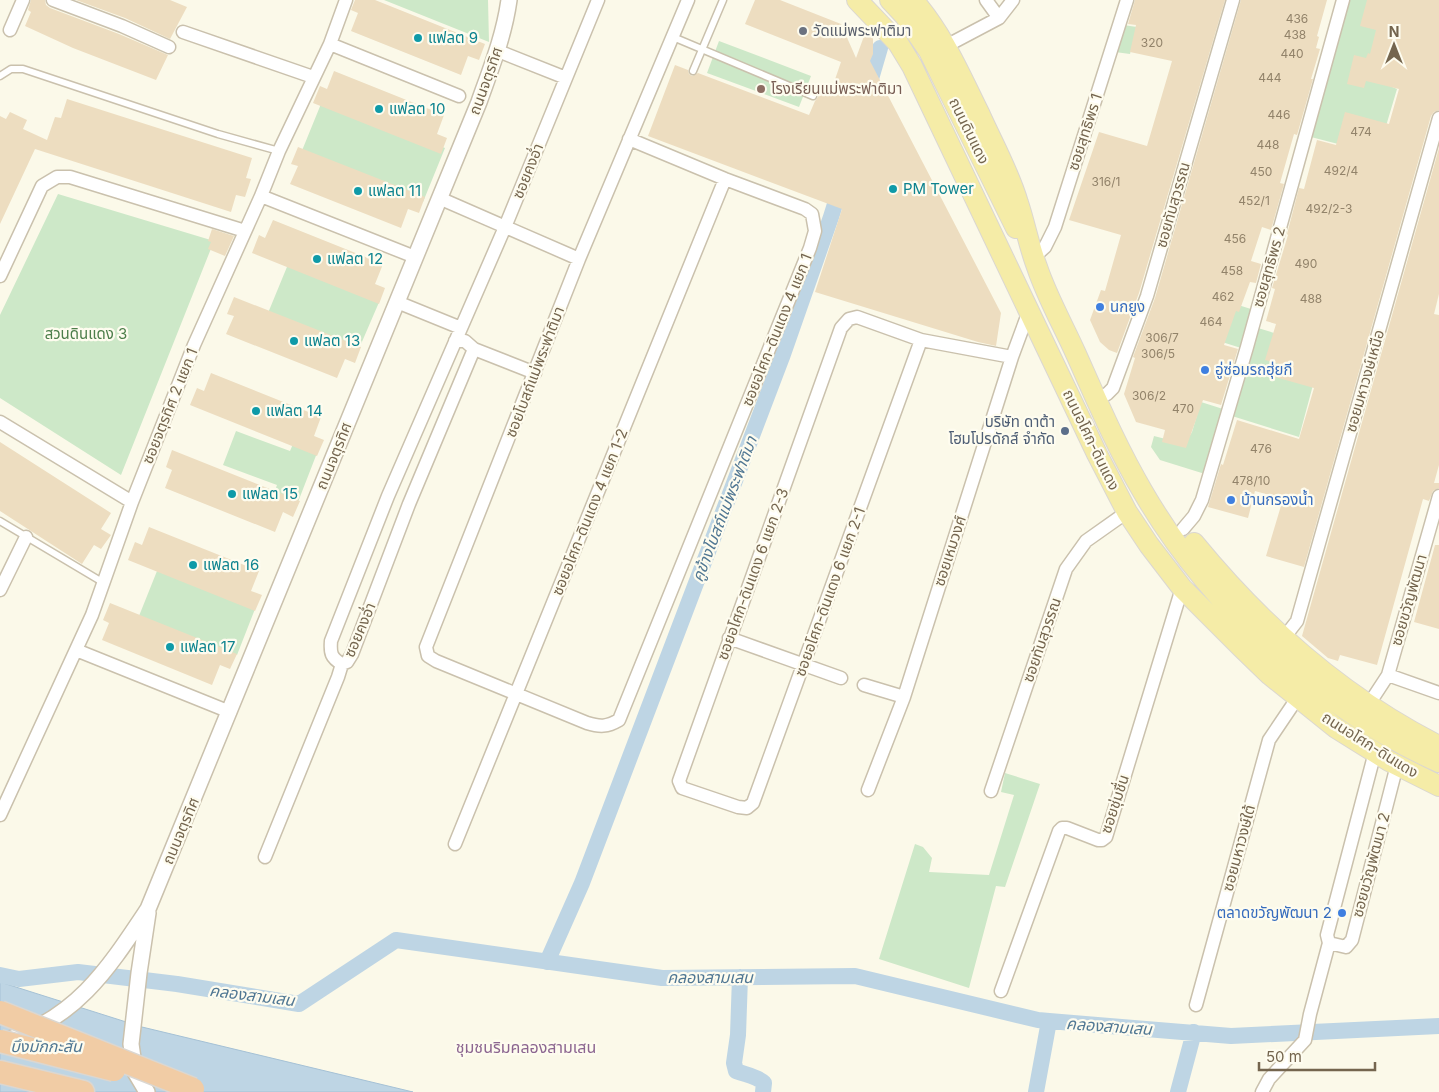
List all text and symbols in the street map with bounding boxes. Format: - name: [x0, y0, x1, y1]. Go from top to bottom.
- house number: 436: [1286, 11, 1308, 26]
- north arrow: [1369, 20, 1419, 70]
- place label: วัดแม่พระฟาติมา: [813, 21, 911, 40]
- text: N: [1389, 23, 1399, 40]
- marker: วัดแม่พระฟาติมา: [797, 25, 809, 37]
- house number: 438: [1284, 27, 1306, 42]
- place label: แฟลต 9: [428, 28, 478, 47]
- marker: แฟลต 9: [412, 32, 424, 44]
- house number: 320: [1141, 35, 1163, 50]
- street label: ถนนจตุรทิศ: [464, 44, 507, 117]
- house number: 440: [1280, 46, 1304, 61]
- house number: 444: [1258, 70, 1282, 85]
- place label: โรงเรียนแม่พระฟาติมา: [771, 79, 902, 98]
- marker: โรงเรียนแม่พระฟาติมา: [755, 83, 767, 95]
- street label: ซอยสุทธิพร 1: [1063, 91, 1106, 173]
- street label: ถนนดินแดง: [945, 94, 994, 167]
- place label: แฟลต 10: [389, 99, 445, 118]
- marker: แฟลต 10: [373, 103, 385, 115]
- house number: 446: [1268, 107, 1290, 122]
- house number: 474: [1350, 124, 1372, 139]
- house number: 448: [1257, 137, 1279, 152]
- street label: ซอยคงอ่ำ: [507, 140, 547, 201]
- street label: ซอยทับสุวรรณ: [1151, 160, 1194, 250]
- house number: 492/4: [1324, 163, 1359, 178]
- house number: 450: [1250, 164, 1272, 179]
- house number: 316/1: [1092, 174, 1120, 189]
- place label: PM Tower: [903, 179, 974, 198]
- place label: แฟลต 11: [368, 181, 421, 200]
- marker: PM Tower: [887, 183, 899, 195]
- marker: แฟลต 11: [352, 185, 364, 197]
- house number: 452/1: [1238, 193, 1270, 208]
- house number: 492/2-3: [1306, 201, 1352, 216]
- street label: ซอยสุทธิพร 2: [1248, 224, 1289, 309]
- house number: 456: [1224, 231, 1246, 246]
- place label: แฟลต 12: [327, 249, 383, 268]
- street label: ซอยอโศก-ดินแดง 4 แยก 1: [737, 251, 816, 409]
- marker: แฟลต 12: [311, 253, 323, 265]
- house number: 490: [1295, 256, 1317, 271]
- house number: 458: [1221, 263, 1243, 278]
- house number: 462: [1212, 289, 1234, 304]
- house number: 488: [1300, 291, 1322, 306]
- place label: นกยูง: [1110, 297, 1145, 316]
- marker: นกยูง: [1094, 301, 1106, 313]
- street label: ซอยโบสถ์แม่พระฟาติมา: [501, 304, 568, 440]
- house number: 464: [1200, 314, 1223, 329]
- park label: สวนดินแดง 3: [45, 324, 127, 343]
- street label: ซอยมหาวงษ์เหนือ: [1341, 327, 1388, 434]
- house number: 306/7: [1145, 330, 1179, 345]
- place label: แฟลต 13: [304, 331, 360, 350]
- marker: แฟลต 13: [288, 335, 300, 347]
- street label: ซอยจตุรทิศ 2 แยก 1: [138, 345, 201, 466]
- house number: 306/5: [1141, 346, 1175, 361]
- place label: อู่ซ่อมรถฮุ่ยกี: [1215, 360, 1292, 379]
- marker: อู่ซ่อมรถฮุ่ยกี: [1199, 364, 1211, 376]
- street label: ถนนอโศก-ดินแดง: [1059, 386, 1124, 493]
- house number: 306/2: [1132, 388, 1166, 403]
- place label: แฟลต 14: [266, 401, 323, 420]
- house number: 470: [1172, 401, 1194, 416]
- marker: แฟลต 14: [250, 405, 262, 417]
- place label: บริษัท ดาต้า โฮมโปรดักส์ จำกัด: [949, 412, 1055, 448]
- street label: ถนนจตุรทิศ: [311, 419, 356, 492]
- marker: บริษัท ดาต้า โฮมโปรดักส์ จำกัด: [1059, 425, 1071, 437]
- street label: ซอยอโศก-ดินแดง 4 แยก 1-2: [547, 426, 632, 598]
- water label: คูข้างโบสถ์แม่พระฟาติมา: [687, 432, 762, 585]
- house number: 476: [1250, 441, 1272, 456]
- house number: 478/10: [1232, 473, 1270, 488]
- place label: แฟลต 15: [242, 484, 298, 503]
- street label: ซอยอโศก-ดินแดง 6 แยก 2-3: [713, 485, 792, 662]
- marker: แฟลต 15: [226, 488, 238, 500]
- place label: บ้านกรองน้ำ: [1241, 489, 1314, 509]
- marker: บ้านกรองน้ำ: [1225, 494, 1237, 506]
- street label: ซอยอโศก-ดินแดง 6 แยก 2-1: [790, 505, 869, 679]
- street label: ซอยเหมวงศ์: [929, 513, 970, 589]
- street label: ซอยขวัญพัฒนา: [1386, 552, 1431, 648]
- place label: แฟลต 16: [203, 555, 259, 574]
- marker: แฟลต 16: [187, 559, 199, 571]
- street label: ซอยทับสุวรรณ: [1018, 595, 1065, 685]
- street label: ซอยคงอ่ำ: [339, 599, 380, 660]
- place label: แฟลต 17: [180, 637, 235, 656]
- marker: แฟลต 17: [164, 641, 176, 653]
- street label: ถนนอโศก-ดินแดง: [1319, 707, 1422, 782]
- street label: ซอยชุ่มชื่น: [1095, 772, 1133, 836]
- street label: ถนนจตุรทิศ: [158, 794, 203, 867]
- street label: ซอยมหาวงษ์ใต้: [1218, 803, 1259, 893]
- street label: ซอยขวัญพัฒนา 2: [1347, 810, 1394, 919]
- place label: ตลาดขวัญพัฒนา 2: [1217, 903, 1332, 922]
- marker: ตลาดขวัญพัฒนา 2: [1336, 907, 1348, 919]
- water label: คลองสามเสน: [667, 967, 754, 987]
- water label: คลองสามเสน: [208, 980, 297, 1010]
- water label: คลองสามเสน: [1066, 1013, 1154, 1039]
- water label: บึงมักกะสัน: [10, 1036, 83, 1056]
- district label: ชุมชนริมคลองสามเสน: [456, 1037, 596, 1057]
- scale bar: [1259, 1040, 1375, 1072]
- text: 50 m: [1266, 1047, 1302, 1066]

